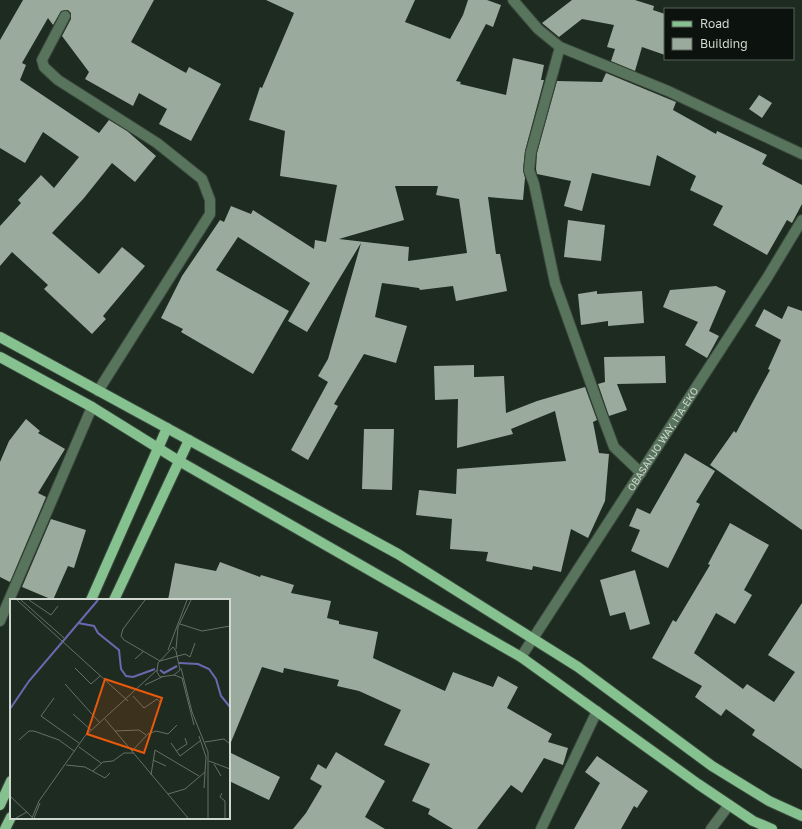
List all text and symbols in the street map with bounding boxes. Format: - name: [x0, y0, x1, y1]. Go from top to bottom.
- legend: [664, 8, 794, 60]
- text: Road: [700, 16, 729, 31]
- text: Building: [700, 36, 748, 51]
- street label: OBASANJO WAY, ITA-EKO: [625, 385, 701, 493]
- inset map: [10, 599, 230, 819]

